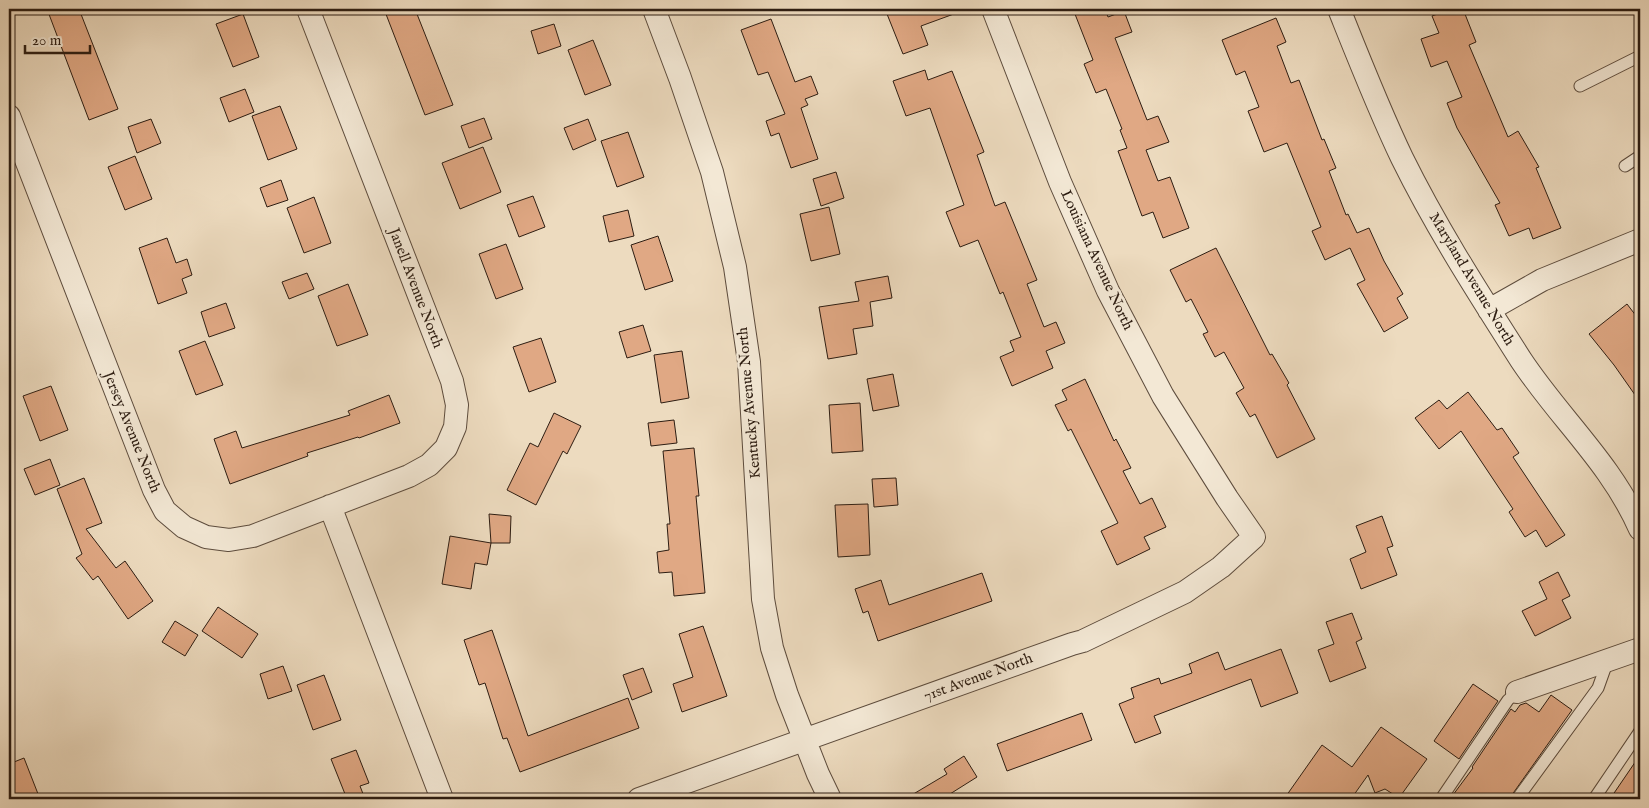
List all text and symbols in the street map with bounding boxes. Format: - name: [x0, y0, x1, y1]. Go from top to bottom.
- scale bar: [25, 22, 90, 54]
- text: 20 m: [32, 31, 62, 50]
- street label: Louisiana Avenue North: [1056, 187, 1138, 333]
- street label: Maryland Avenue North: [1425, 209, 1519, 349]
- street label: Janell Avenue North: [384, 223, 448, 351]
- street label: Kentucky Avenue North: [733, 326, 765, 480]
- street label: Jersey Avenue North: [98, 367, 165, 496]
- street label: 71st Avenue North: [921, 648, 1035, 706]

